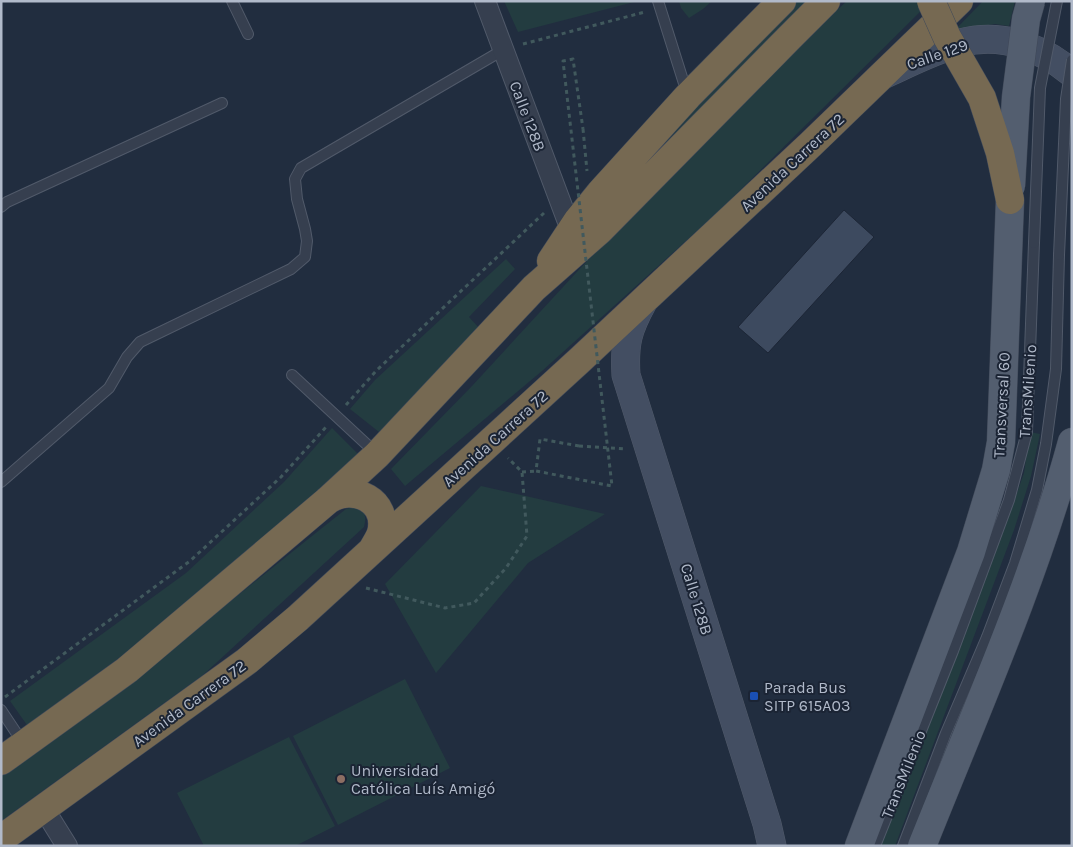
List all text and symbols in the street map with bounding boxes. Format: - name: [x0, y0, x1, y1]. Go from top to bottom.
- street label: Calle 129: [904, 35, 970, 74]
- street label: Calle 128B: [505, 78, 550, 154]
- street label: Avenida Carrera 72: [736, 109, 848, 215]
- street label: TransMilenio: [1015, 344, 1040, 438]
- street label: Transversal 60: [989, 352, 1014, 458]
- street label: Avenida Carrera 72: [439, 386, 552, 491]
- street label: Calle 128B: [677, 561, 716, 637]
- street label: Avenida Carrera 72: [129, 656, 250, 751]
- place label: Parada Bus SITP 615A03: [764, 678, 850, 715]
- marker: Parada Bus SITP 615A03: [748, 690, 760, 702]
- street label: TransMilenio: [877, 727, 930, 821]
- place label: Universidad Católica Luís Amigó: [351, 761, 495, 798]
- marker: Universidad Católica Luís Amigó: [335, 773, 347, 785]

